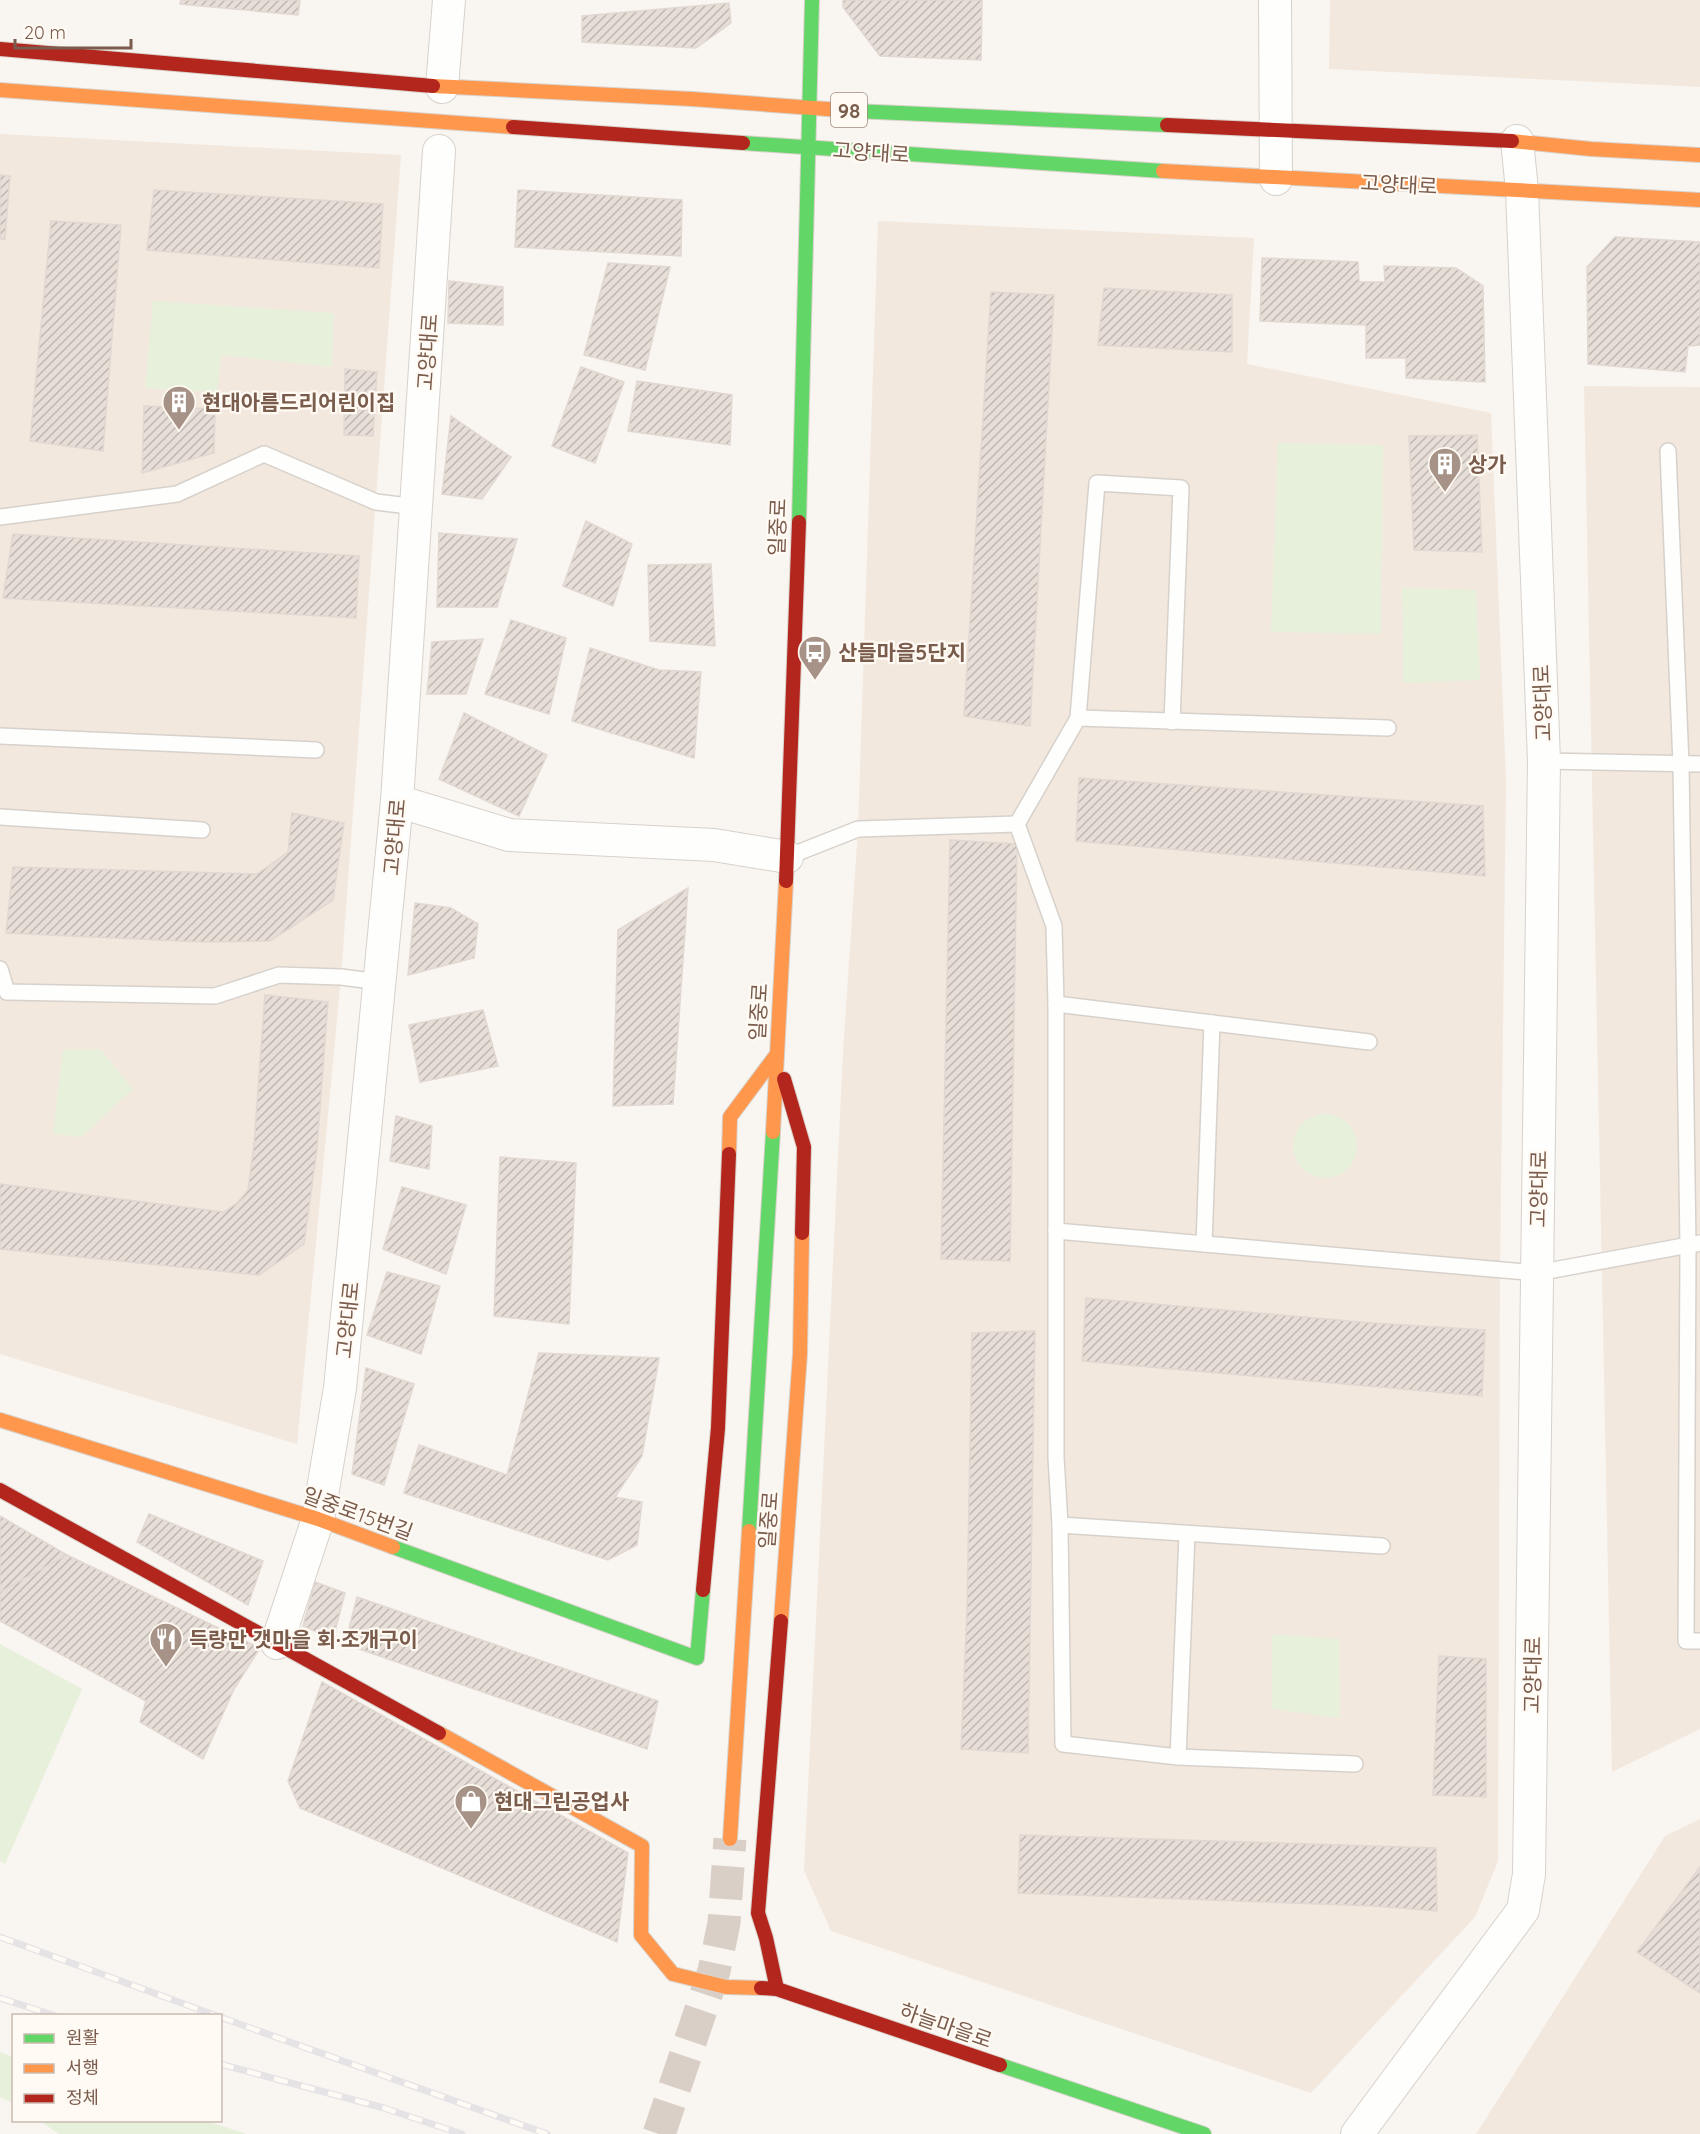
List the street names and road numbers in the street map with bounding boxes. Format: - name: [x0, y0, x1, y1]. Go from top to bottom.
- road number: 98: [831, 93, 867, 127]
- street label: 고양대로: [832, 136, 910, 168]
- street label: 고양대로: [1360, 169, 1438, 199]
- street label: 고양대로: [411, 313, 443, 391]
- street label: 일중로: [763, 498, 791, 556]
- street label: 고양대로: [1528, 664, 1556, 742]
- street label: 고양대로: [378, 797, 410, 877]
- street label: 일중로: [744, 982, 772, 1042]
- street label: 고양대로: [1524, 1150, 1552, 1228]
- street label: 고양대로: [330, 1280, 364, 1360]
- street label: 일중로15번길: [299, 1481, 417, 1545]
- street label: 일중로: [753, 1490, 783, 1550]
- street label: 고양대로: [1518, 1636, 1546, 1714]
- street label: 하늘마을로: [896, 1997, 996, 2053]

